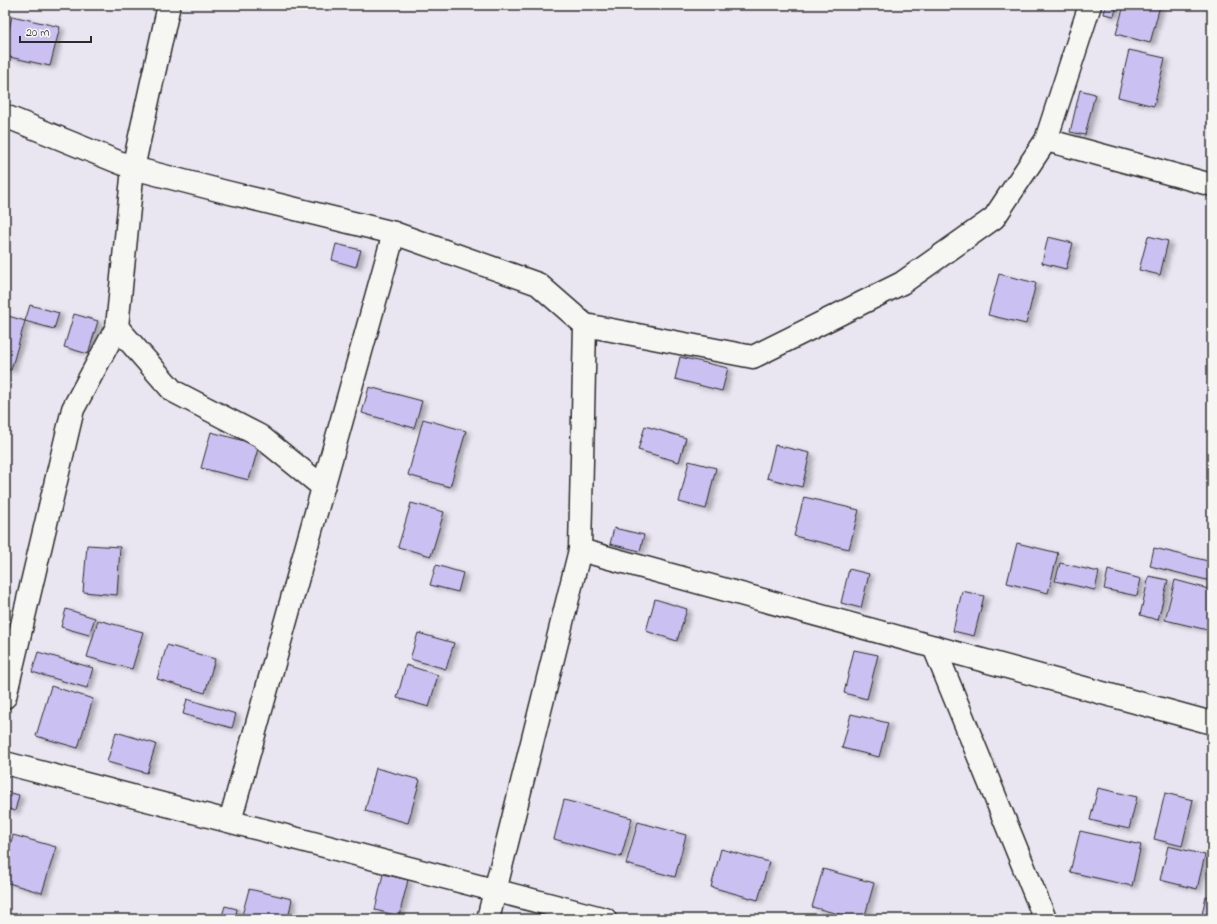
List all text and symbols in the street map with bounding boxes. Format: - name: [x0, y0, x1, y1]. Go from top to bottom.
- scale bar: [20, 18, 91, 44]
- text: 20 m: [26, 24, 49, 42]

